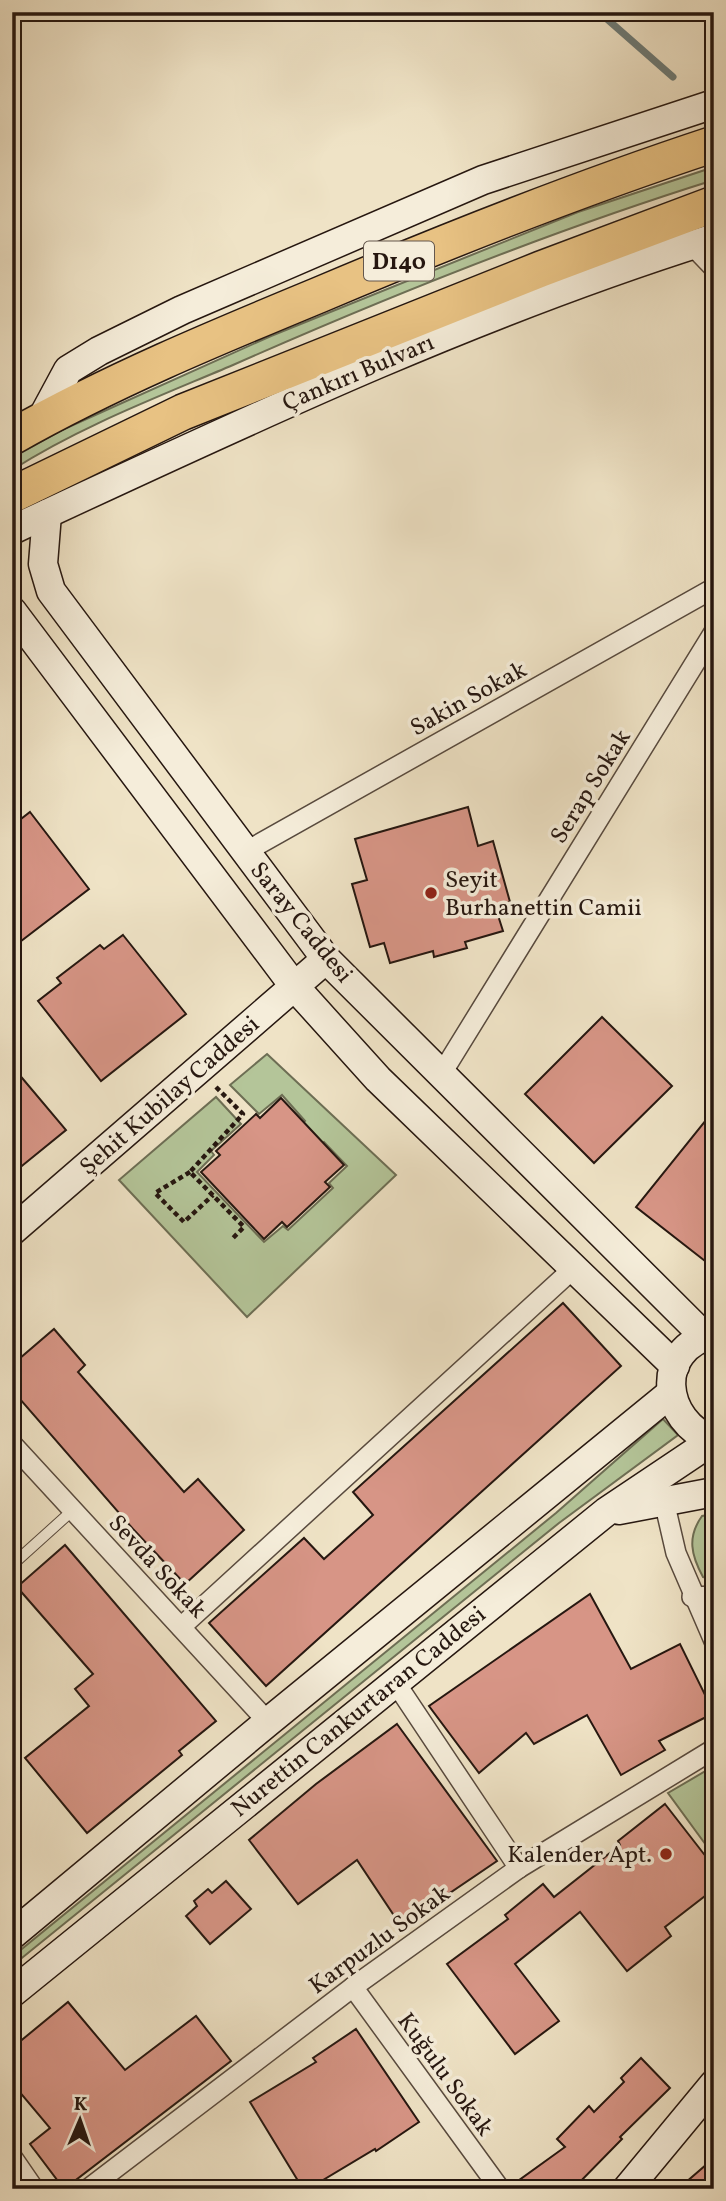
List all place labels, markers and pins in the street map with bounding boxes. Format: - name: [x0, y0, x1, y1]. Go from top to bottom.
- place label: Seyit Burhanettin Camii: [445, 864, 642, 926]
- marker: Seyit Burhanettin Camii: [423, 885, 439, 901]
- place label: Kalender Apt.: [507, 1839, 652, 1873]
- marker: Kalender Apt.: [658, 1846, 674, 1862]

